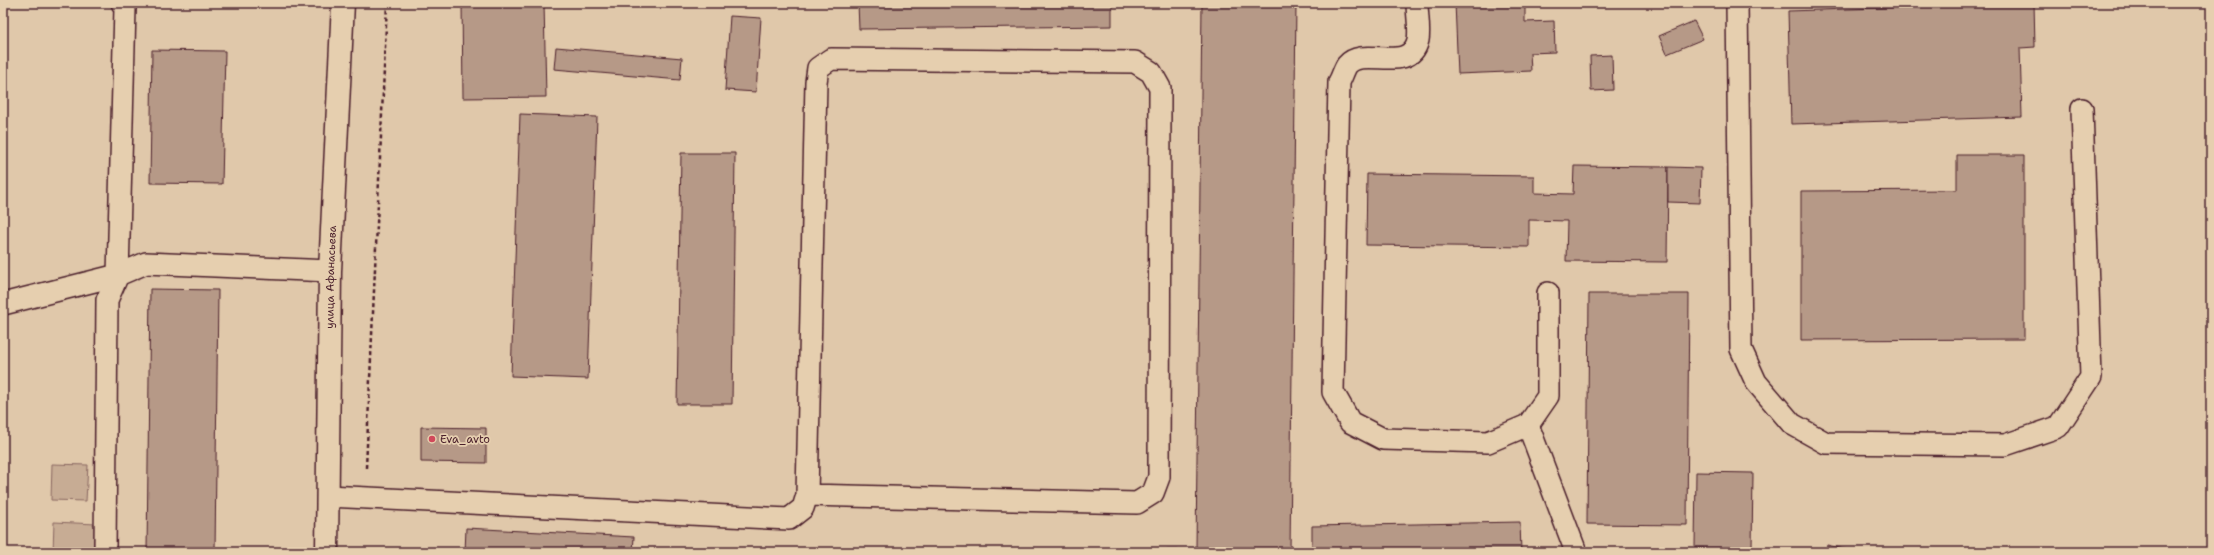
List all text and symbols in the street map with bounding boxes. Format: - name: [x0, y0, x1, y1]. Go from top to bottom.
- street label: улица Афанасьева: [322, 225, 340, 329]
- place label: Eva_avto: [440, 432, 490, 447]
- marker: Eva_avto: [427, 434, 437, 444]

